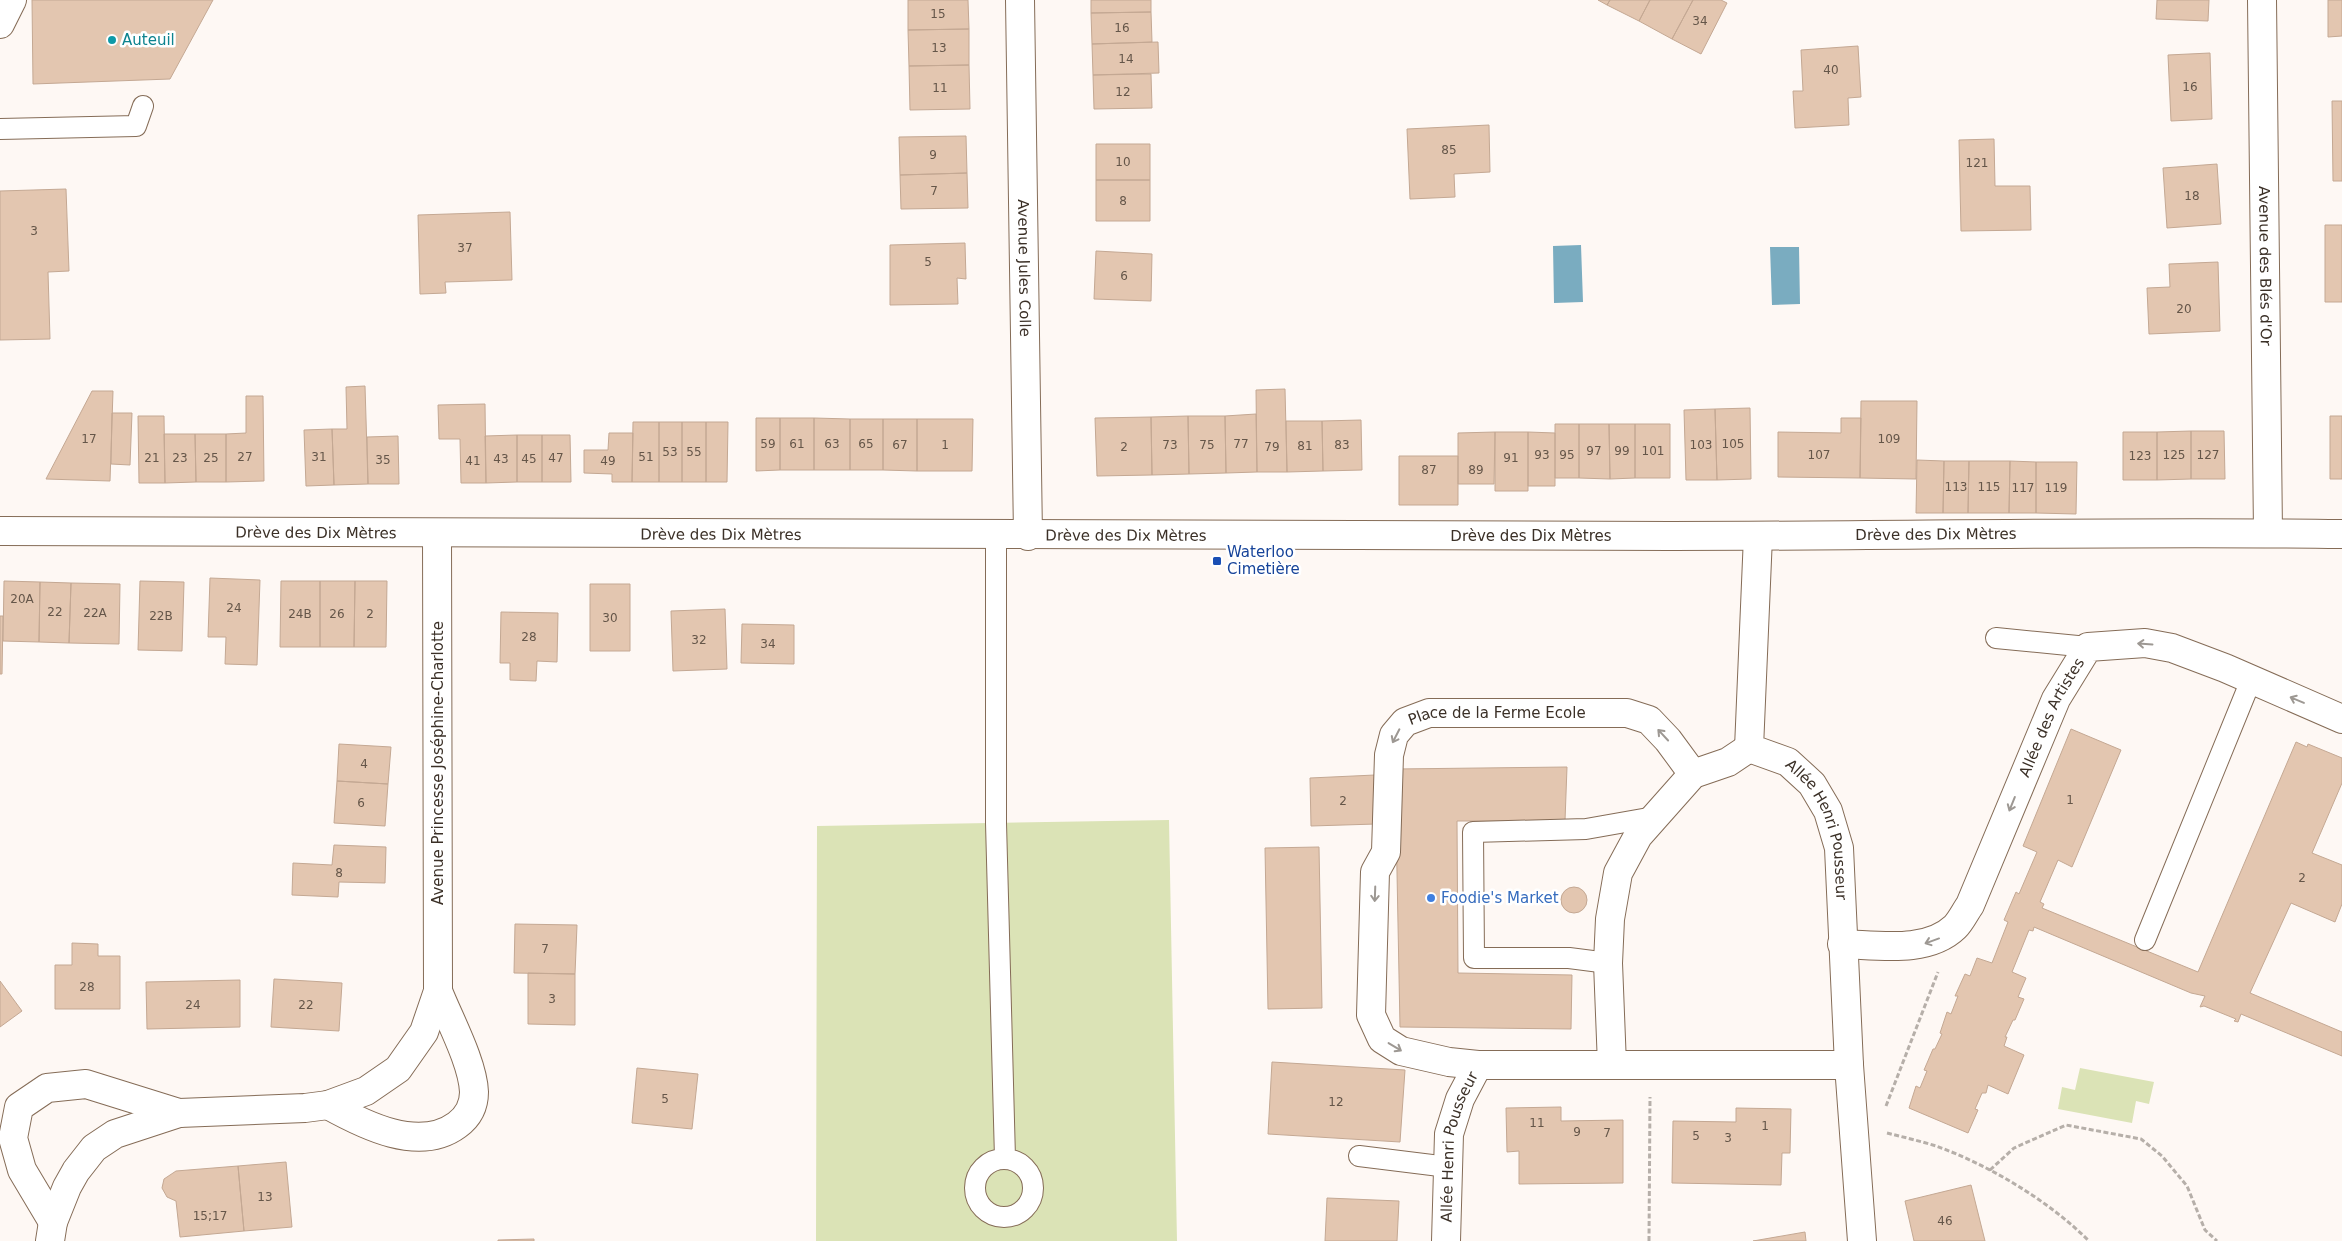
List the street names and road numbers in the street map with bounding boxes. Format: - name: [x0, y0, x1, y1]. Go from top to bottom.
- street label: Avenue des Blés d'Or: [2255, 186, 2275, 347]
- street label: Avenue Jules Colle: [1014, 199, 1034, 337]
- street label: Drève des Dix Mètres: [235, 524, 397, 542]
- street label: Drève des Dix Mètres: [640, 525, 802, 544]
- street label: Drève des Dix Mètres: [1855, 525, 2017, 544]
- street label: Drève des Dix Mètres: [1045, 526, 1207, 545]
- street label: Drève des Dix Mètres: [1450, 527, 1612, 545]
- street label: Avenue Princesse Joséphine-Charlotte: [429, 621, 447, 905]
- street label: Allée des Artistes: [2015, 654, 2088, 780]
- street label: Place de la Ferme Ecole: [1406, 704, 1586, 729]
- street label: Allée Henri Pousseur: [1782, 755, 1850, 901]
- street label: Allée Henri Pousseur: [1438, 1068, 1482, 1223]

